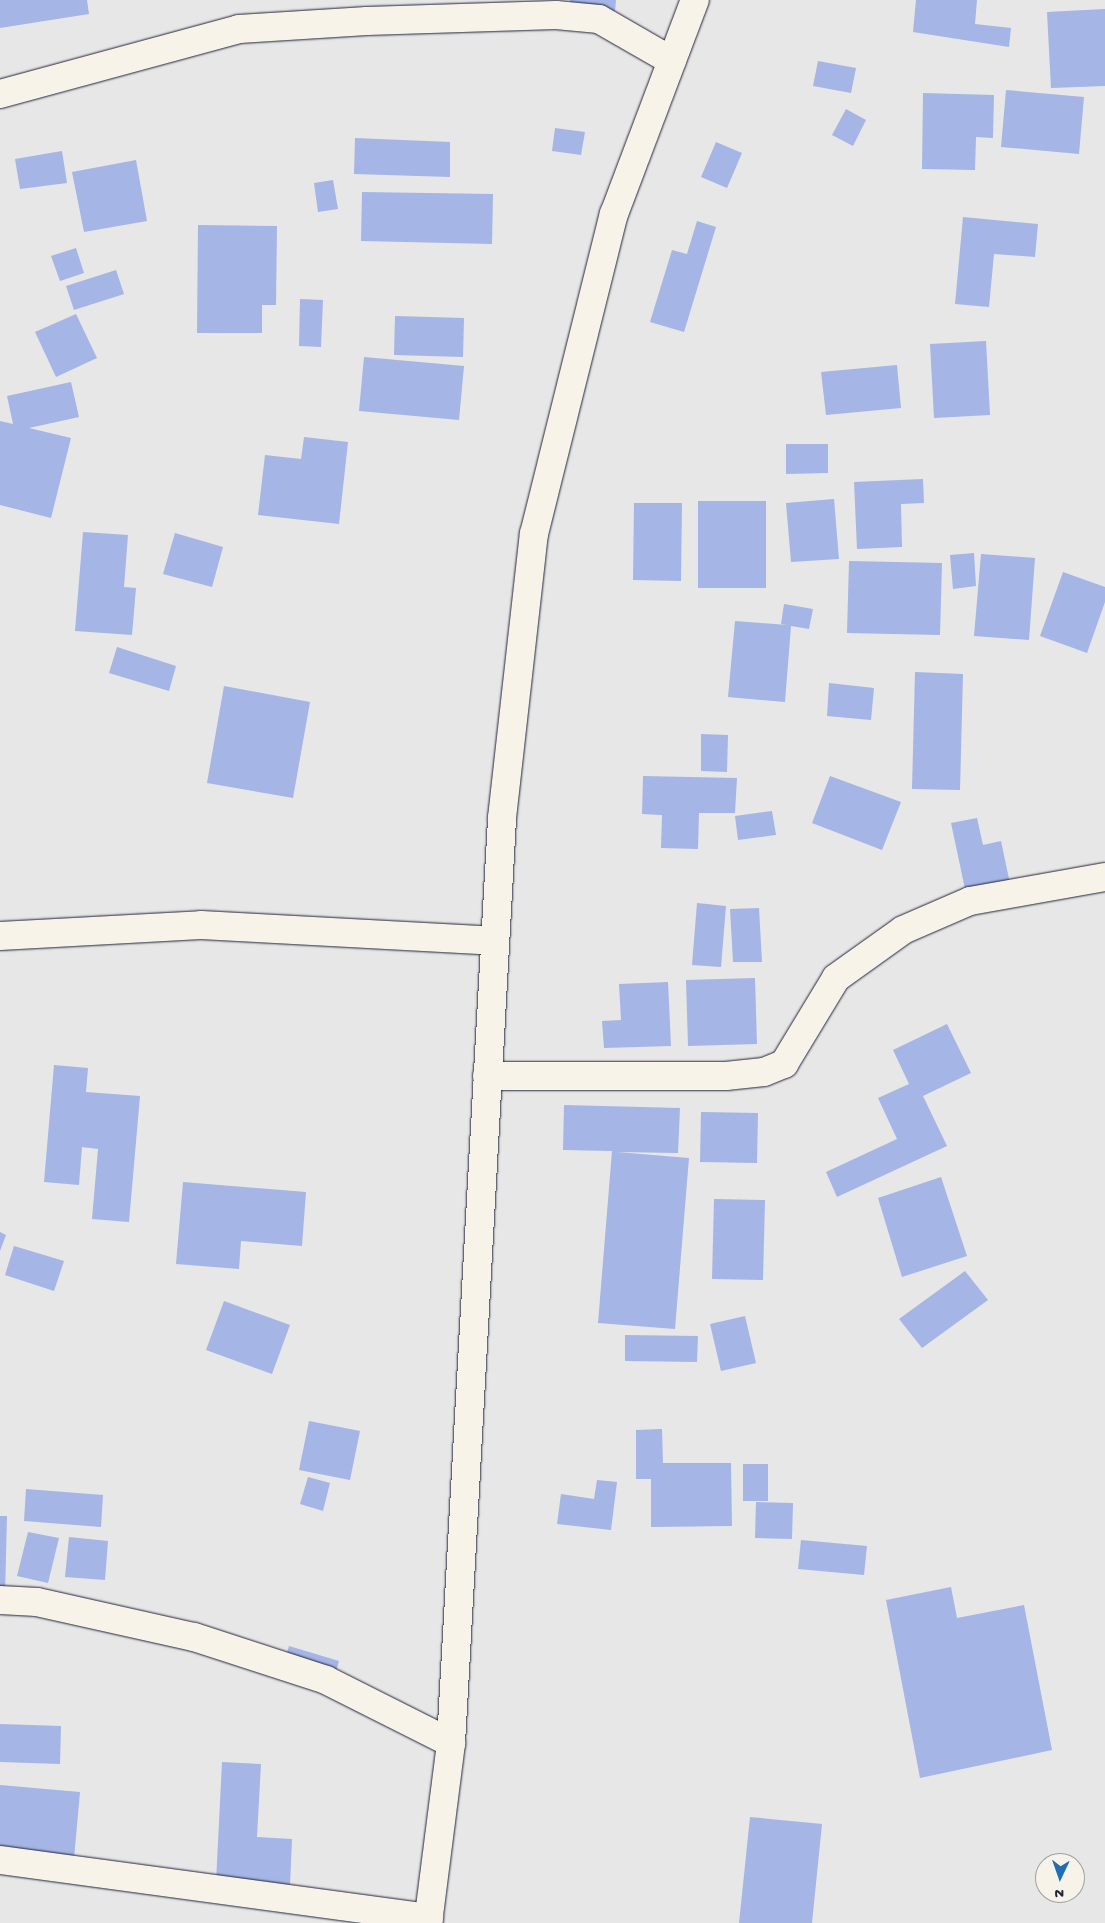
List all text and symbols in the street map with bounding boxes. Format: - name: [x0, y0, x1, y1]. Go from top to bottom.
- north arrow: [1035, 1853, 1085, 1903]
- text: N: [1054, 1884, 1064, 1901]

